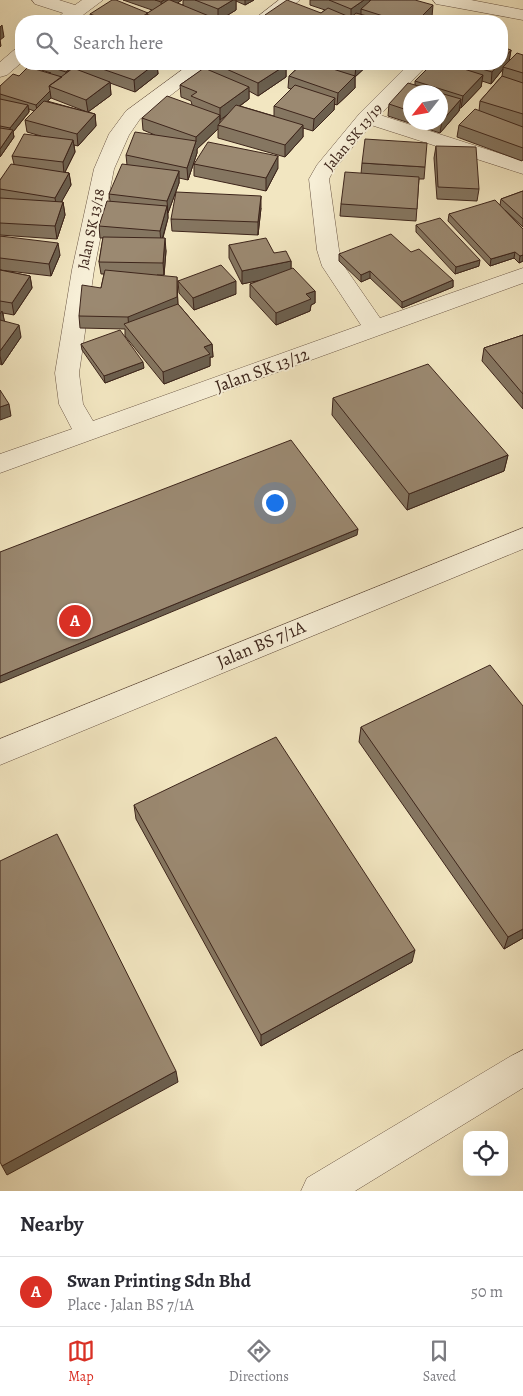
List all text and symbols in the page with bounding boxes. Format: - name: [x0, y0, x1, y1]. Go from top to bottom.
- search box: [15, 15, 508, 70]
- icon: search: [33, 29, 61, 57]
- text: Search here: [73, 30, 163, 56]
- north arrow: [403, 85, 448, 130]
- street label: Jalan SK 13/19: [319, 99, 387, 175]
- street label: Jalan SK 13/18: [73, 187, 109, 271]
- street label: Jalan SK 13/12: [212, 342, 313, 398]
- your location: [262, 490, 288, 516]
- pin: A: [59, 602, 91, 640]
- street label: Jalan BS 7/1A: [213, 614, 309, 673]
- map controls: [463, 1131, 508, 1176]
- button: locate: [463, 1131, 508, 1176]
- text: Nearby: [20, 1210, 83, 1238]
- text: Swan Printing Sdn Bhd: [67, 1268, 251, 1294]
- text: A: [31, 1281, 41, 1303]
- text: 50 m: [471, 1281, 503, 1303]
- text: Place · Jalan BS 7/1A: [67, 1294, 194, 1316]
- tab: Map: [67, 1337, 95, 1386]
- tab: Directions: [229, 1337, 289, 1386]
- tab: Saved: [423, 1337, 456, 1386]

